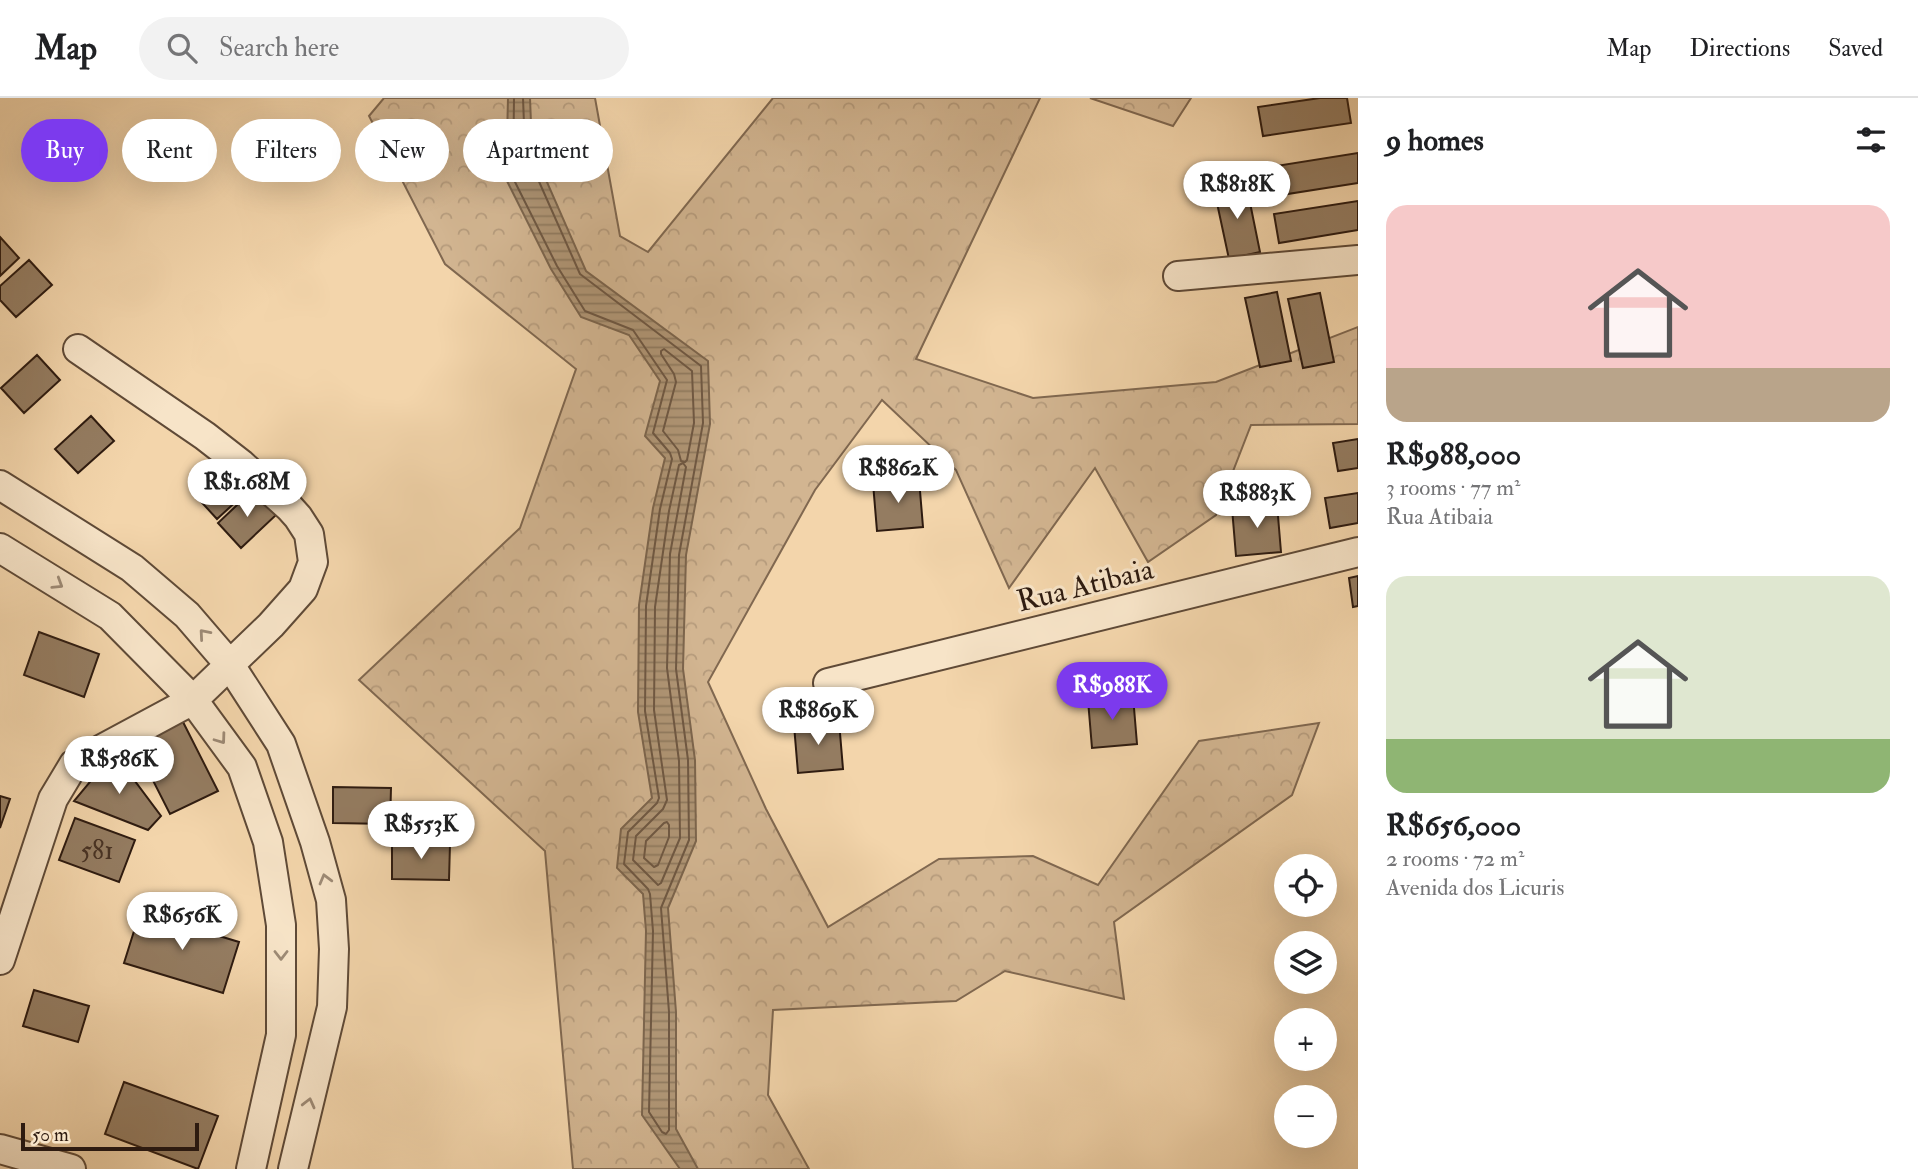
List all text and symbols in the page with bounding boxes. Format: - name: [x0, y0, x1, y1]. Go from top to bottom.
- search box: [139, 17, 629, 80]
- text: Map: [35, 28, 97, 69]
- icon: search: [163, 29, 201, 67]
- text: Search here: [219, 32, 339, 64]
- text: Map: [1606, 33, 1651, 64]
- text: Directions: [1689, 33, 1790, 64]
- text: Saved: [1828, 33, 1883, 64]
- chip: Buy: [21, 119, 108, 182]
- chip: Rent: [122, 119, 217, 182]
- chip: Filters: [231, 119, 341, 182]
- chip: New: [355, 119, 449, 182]
- chip: Apartment: [463, 119, 613, 182]
- icon: filters: [1852, 121, 1890, 159]
- text: 9 homes: [1386, 122, 1484, 159]
- pin: R$818K: [1180, 162, 1294, 221]
- text: R$818K: [1199, 169, 1275, 198]
- icon: home: [1575, 250, 1701, 376]
- text: R$988,000: [1386, 436, 1521, 473]
- pin: R$862K: [841, 446, 955, 505]
- text: R$862K: [858, 453, 938, 482]
- pin: R$1.68M: [182, 460, 312, 519]
- text: R$1.68M: [204, 467, 290, 496]
- pin: R$883K: [1200, 470, 1314, 530]
- text: 3 rooms · 77 m²: [1386, 473, 1521, 502]
- text: R$883K: [1219, 478, 1295, 507]
- text: Rua Atibaia: [1386, 502, 1493, 531]
- street label: Rua Atibaia: [1013, 551, 1158, 620]
- one-way arrow: [50, 575, 63, 588]
- icon: home: [1575, 621, 1701, 747]
- one-way arrow: [199, 629, 212, 642]
- pin: R$988K: [1055, 662, 1169, 722]
- text: R$988K: [1073, 670, 1151, 699]
- pin: R$869K: [761, 688, 875, 747]
- text: R$869K: [778, 695, 858, 724]
- one-way arrow: [213, 731, 226, 744]
- pin: R$586K: [62, 736, 176, 796]
- text: R$586K: [80, 744, 158, 773]
- pin: R$553K: [364, 802, 478, 861]
- text: R$656,000: [1386, 807, 1521, 844]
- text: R$553K: [384, 809, 458, 838]
- house number: 581: [81, 835, 113, 867]
- text: 2 rooms · 72 m²: [1386, 844, 1524, 873]
- map controls: [1274, 854, 1337, 1148]
- button: locate: [1274, 854, 1337, 917]
- one-way arrow: [319, 873, 333, 885]
- text: Avenida dos Licuris: [1386, 873, 1564, 902]
- pin: R$656K: [125, 892, 239, 952]
- text: R$656K: [143, 900, 221, 929]
- button: layers: [1274, 931, 1337, 994]
- one-way arrow: [273, 950, 289, 960]
- button: +: [1274, 1008, 1337, 1071]
- button: −: [1274, 1085, 1337, 1148]
- one-way arrow: [301, 1097, 315, 1109]
- scale bar: [21, 1120, 200, 1152]
- text: 50 m: [32, 1123, 69, 1147]

